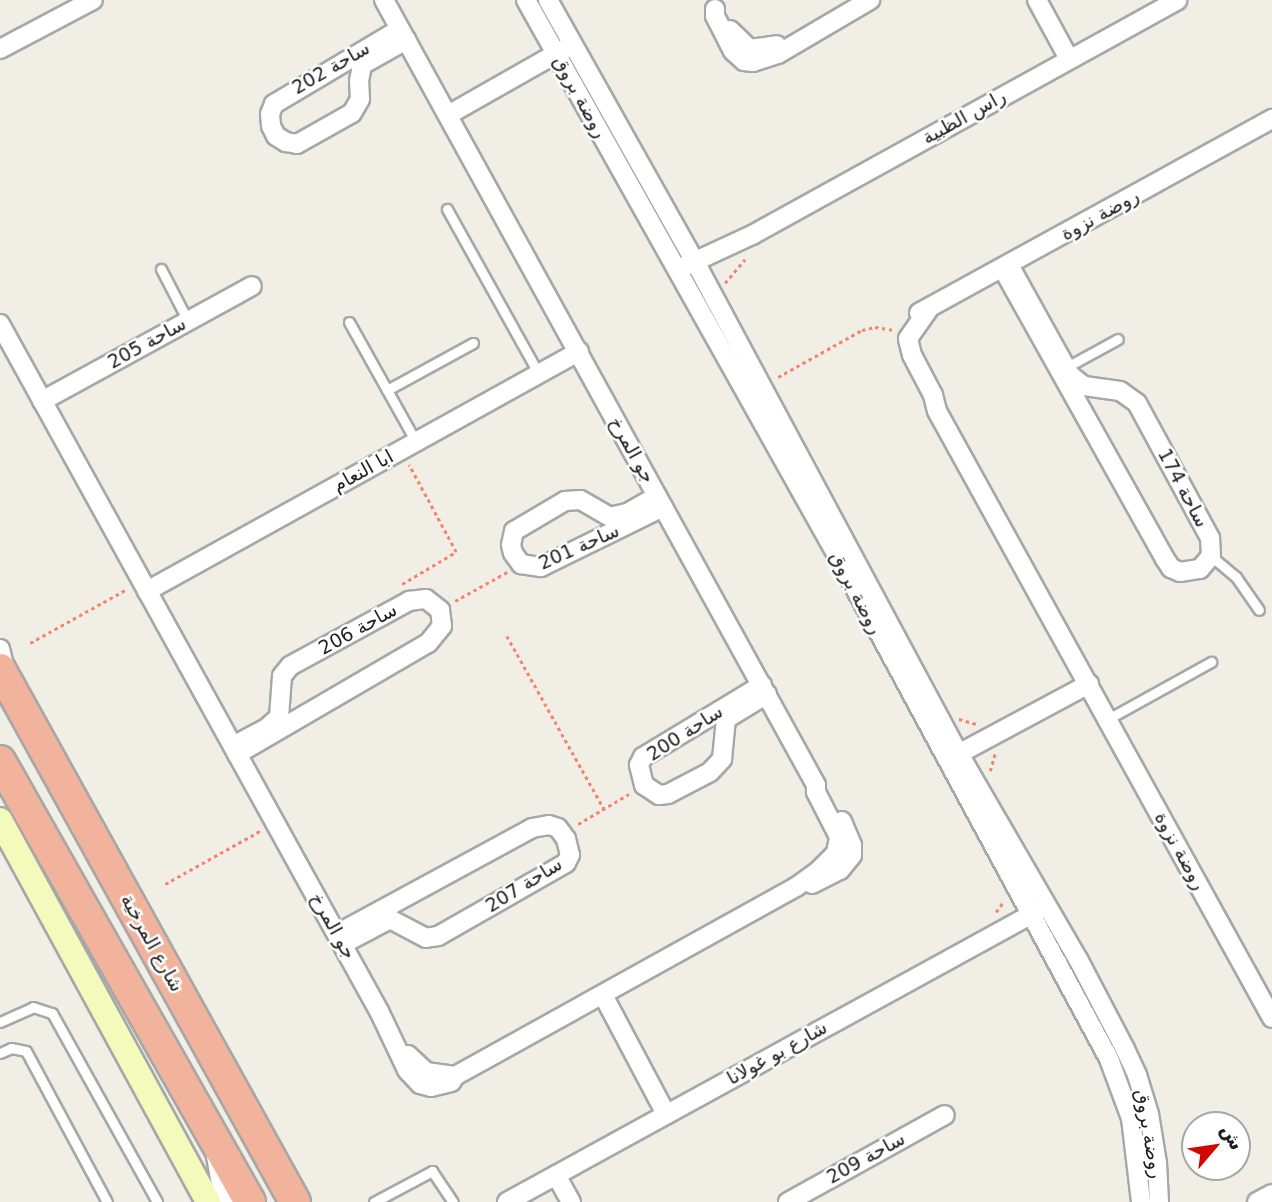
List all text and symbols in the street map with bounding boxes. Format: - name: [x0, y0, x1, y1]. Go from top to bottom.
- street label: ساحة 202: [288, 37, 374, 99]
- street label: روضة بروق: [548, 52, 612, 142]
- street label: راس الظبية: [918, 85, 1010, 149]
- street label: روضة نزوة: [1057, 184, 1143, 246]
- street label: ساحة 205: [104, 312, 190, 374]
- street label: جو المرخ: [604, 413, 660, 487]
- street label: ابا النعام: [329, 445, 397, 497]
- street label: ساحة 174: [1153, 445, 1213, 531]
- street label: ساحة 201: [535, 519, 623, 575]
- street label: روضة بروق: [825, 548, 887, 638]
- street label: ساحة 206: [315, 598, 401, 660]
- street label: ساحة 200: [643, 700, 727, 766]
- street label: روضة نزوة: [1149, 808, 1211, 894]
- street label: ساحة 207: [482, 853, 566, 917]
- street label: جو المرخ: [305, 889, 361, 963]
- street label: شارع المرخية: [116, 890, 188, 996]
- street label: شارع بو غولانا: [723, 1016, 831, 1090]
- street label: روضة بروق: [1130, 1088, 1168, 1180]
- north arrow: [1181, 1111, 1251, 1181]
- text: ش: [1217, 1120, 1249, 1154]
- street label: ساحة 209: [823, 1127, 909, 1189]

